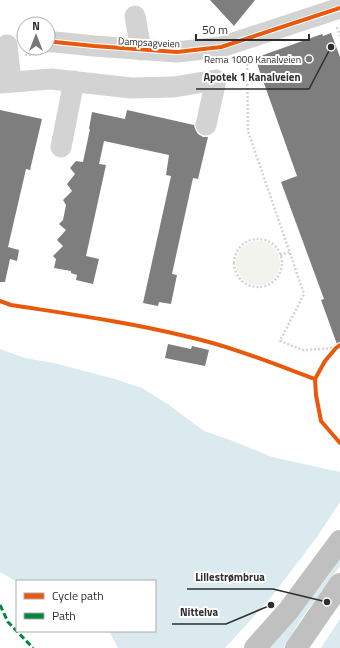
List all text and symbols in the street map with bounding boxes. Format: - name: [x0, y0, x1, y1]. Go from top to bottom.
- north arrow: [16, 16, 56, 56]
- scale bar: [196, 16, 309, 42]
- text: N: [32, 18, 40, 34]
- text: 50 m: [202, 20, 228, 39]
- street label: Dampsagveien: [117, 33, 180, 52]
- place label: Rema 1000 Kanalveien: [204, 52, 301, 67]
- marker: Rema 1000 Kanalveien: [304, 54, 314, 64]
- callout: Apotek 1 Kanalveien: [196, 66, 309, 89]
- text: Apotek 1 Kanalveien: [203, 69, 301, 85]
- callout: Lillestrømbrua: [187, 566, 273, 589]
- text: Lillestrømbrua: [195, 569, 265, 585]
- legend: [16, 580, 156, 632]
- text: Cycle path: [52, 586, 104, 605]
- callout: Nittelva: [172, 601, 226, 624]
- text: Nittelva: [180, 604, 218, 620]
- text: Path: [52, 606, 76, 625]

